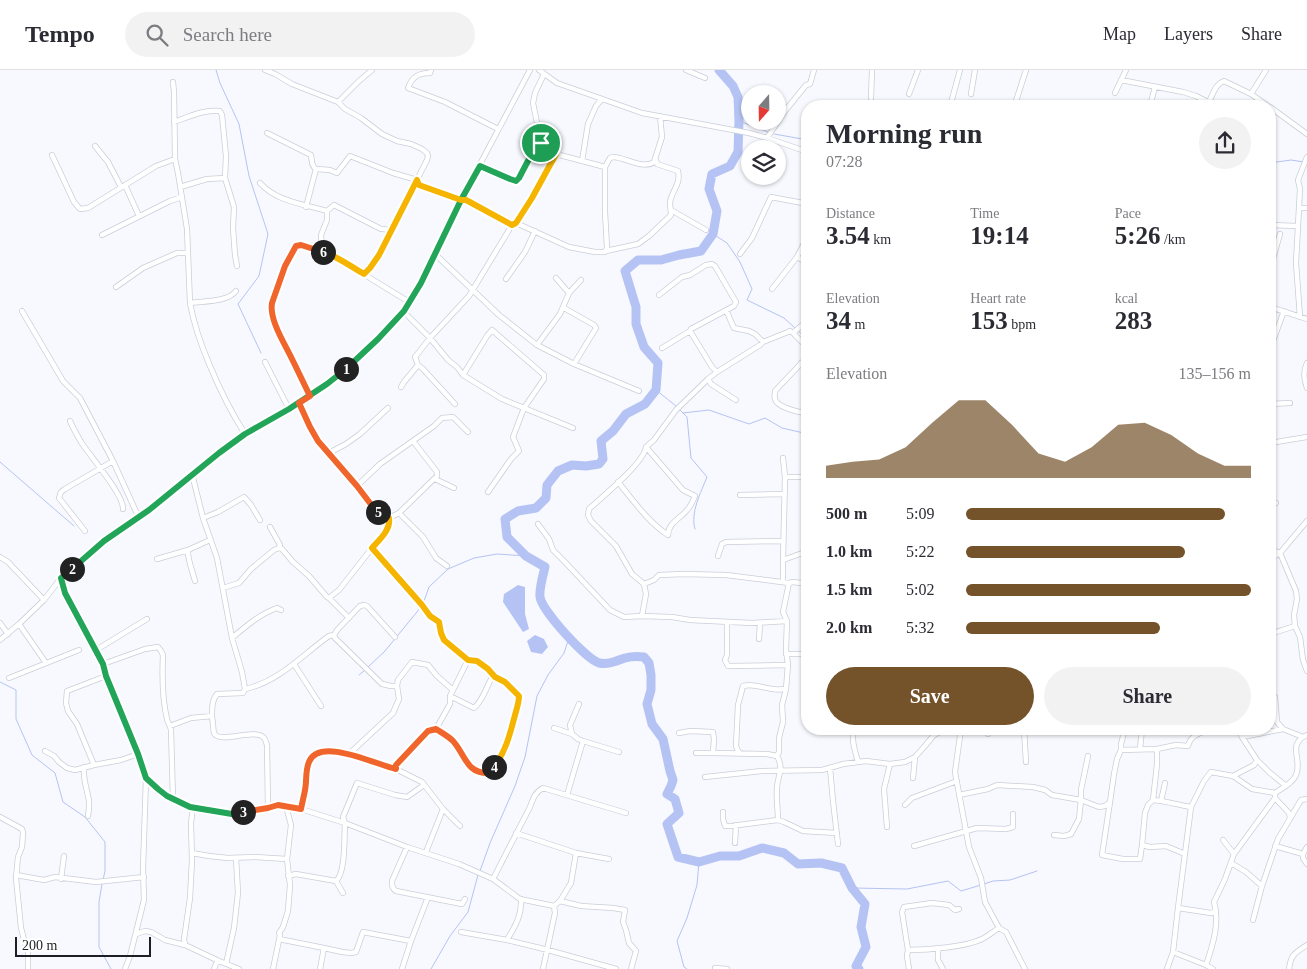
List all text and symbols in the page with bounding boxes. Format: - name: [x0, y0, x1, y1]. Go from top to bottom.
- search box: [125, 12, 475, 57]
- text: Tempo: [25, 21, 95, 47]
- icon: search: [143, 21, 171, 49]
- text: Search here: [183, 24, 272, 45]
- text: Map: [1103, 24, 1136, 44]
- text: Layers: [1164, 24, 1213, 44]
- text: Share: [1241, 24, 1282, 44]
- north arrow: [741, 85, 786, 130]
- map controls: [741, 85, 786, 185]
- button: share: [1199, 117, 1251, 169]
- text: Morning run: [826, 118, 982, 149]
- pin: [520, 122, 562, 164]
- icon: arrive: [527, 129, 555, 157]
- button: layers: [741, 140, 786, 185]
- text: 07:28: [826, 153, 862, 170]
- text: Distance: [826, 206, 875, 221]
- text: Time: [970, 206, 999, 221]
- text: Pace: [1115, 206, 1141, 221]
- text: 3.54: [826, 222, 870, 249]
- text: 19:14: [970, 222, 1029, 249]
- text: 5:26: [1115, 222, 1160, 249]
- text: km: [870, 232, 891, 247]
- text: /km: [1160, 232, 1186, 247]
- pin: 6: [310, 240, 336, 264]
- text: 6: [320, 245, 327, 260]
- text: Elevation: [826, 291, 880, 306]
- text: Heart rate: [970, 291, 1026, 306]
- text: kcal: [1115, 291, 1138, 306]
- text: 34: [826, 307, 851, 334]
- text: 153: [970, 307, 1008, 334]
- text: 283: [1115, 307, 1152, 334]
- text: m: [851, 317, 865, 332]
- text: bpm: [1008, 317, 1036, 332]
- pin: 1: [334, 356, 358, 382]
- text: 1: [343, 362, 350, 377]
- text: Elevation: [826, 365, 887, 382]
- text: 135–156 m: [1179, 365, 1251, 382]
- pin: 5: [366, 500, 390, 524]
- text: 5: [375, 505, 382, 520]
- text: 500 m: [826, 505, 867, 522]
- text: 5:09: [906, 505, 934, 522]
- text: 1.0 km: [826, 543, 872, 560]
- text: 5:22: [906, 543, 934, 560]
- pin: 2: [60, 556, 84, 582]
- text: 2: [69, 562, 76, 577]
- text: 1.5 km: [826, 581, 872, 598]
- text: 5:02: [906, 581, 934, 598]
- text: 2.0 km: [826, 619, 872, 636]
- text: 5:32: [906, 619, 934, 636]
- button: Save: [826, 667, 1034, 725]
- button: Share: [1044, 667, 1251, 725]
- pin: 4: [482, 754, 506, 780]
- text: 4: [491, 760, 498, 775]
- pin: 3: [230, 800, 256, 824]
- text: 3: [240, 805, 247, 820]
- scale bar: [15, 934, 151, 957]
- text: 200 m: [22, 938, 57, 953]

